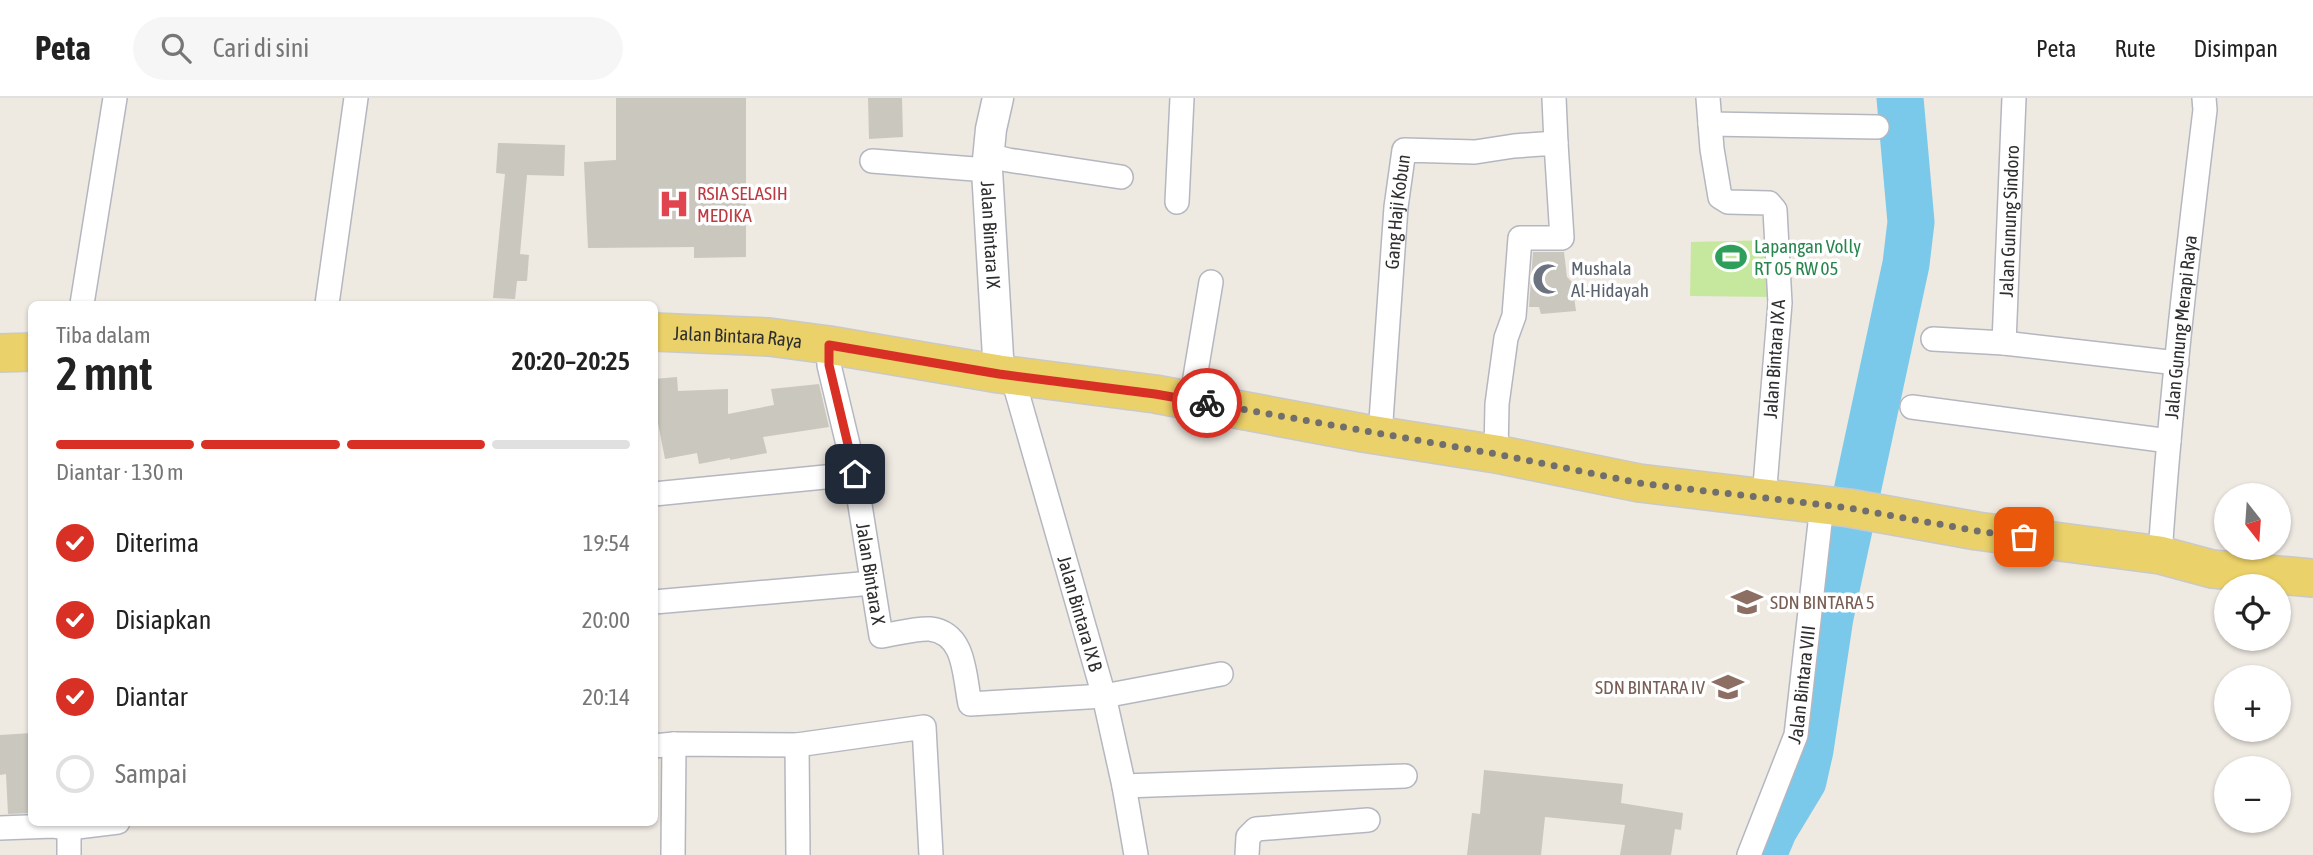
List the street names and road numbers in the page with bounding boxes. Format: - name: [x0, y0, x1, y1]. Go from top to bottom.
- street label: Jalan Gunung Sindoro: [1995, 144, 2023, 298]
- street label: Gang Haji Kobun: [1381, 153, 1414, 270]
- street label: Jalan Bintara IX: [977, 181, 1005, 290]
- street label: Jalan Gunung Merapi Raya: [2160, 234, 2201, 420]
- street label: Jalan Bintara IX A: [1759, 298, 1789, 419]
- street label: Jalan Bintara Raya: [673, 322, 804, 352]
- street label: Jalan Bintara X: [852, 521, 890, 627]
- street label: Jalan Bintara IX B: [1053, 553, 1107, 674]
- street label: Jalan Bintara VIII: [1783, 624, 1819, 746]

